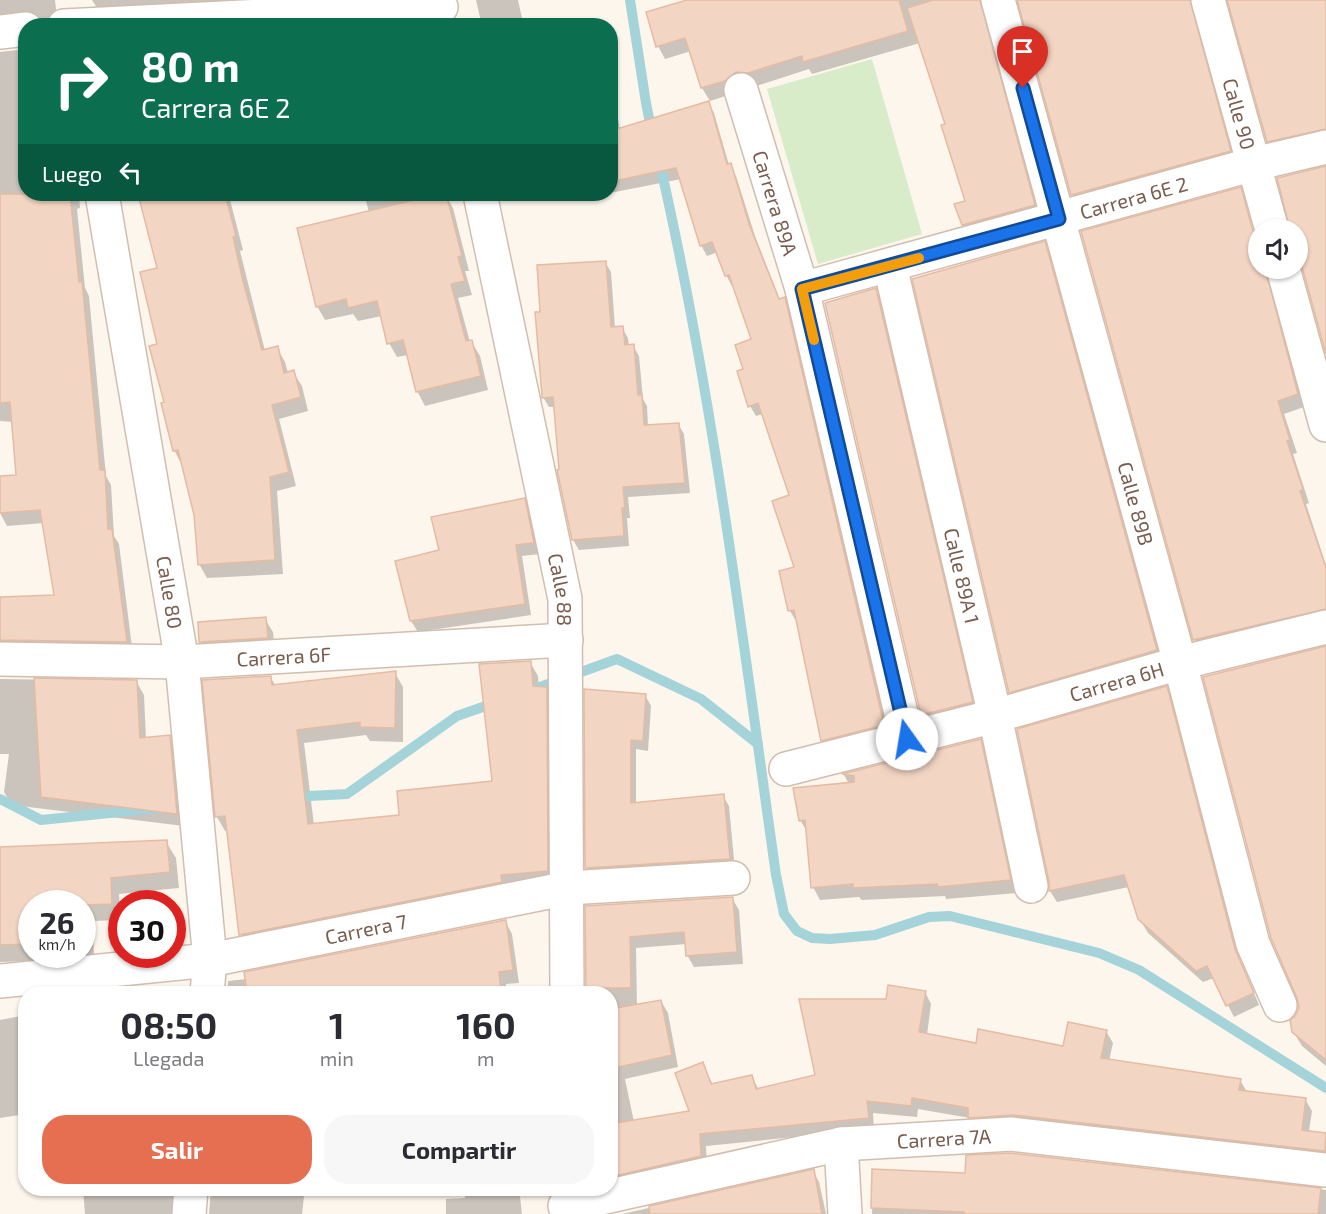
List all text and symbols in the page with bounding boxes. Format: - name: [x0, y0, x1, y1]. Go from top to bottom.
- pin: [997, 26, 1048, 88]
- icon: arrive: [1006, 35, 1039, 68]
- text: 80 m: [141, 40, 240, 90]
- icon: right: [42, 42, 120, 120]
- street label: Calle 90: [1218, 75, 1261, 152]
- text: Carrera 6E 2: [141, 91, 290, 123]
- street label: Carrera 89A: [748, 147, 803, 259]
- icon: left: [114, 156, 147, 189]
- text: Luego: [42, 160, 102, 186]
- street label: Carrera 6E 2: [1077, 171, 1190, 224]
- map controls: [1248, 219, 1308, 279]
- button: sound: [1248, 219, 1308, 279]
- street label: Calle 89B: [1113, 459, 1159, 548]
- street label: Calle 89A 1: [939, 525, 985, 626]
- street label: Calle 88: [544, 551, 577, 626]
- street label: Calle 80: [152, 554, 188, 631]
- street label: Carrera 6F: [236, 641, 332, 671]
- street label: Carrera 6H: [1066, 656, 1167, 706]
- position arrow: [875, 707, 939, 771]
- speed limit sign: 30: [108, 890, 186, 968]
- text: 26: [39, 904, 75, 940]
- street label: Carrera 7: [323, 909, 409, 949]
- text: km/h: [38, 935, 76, 953]
- text: 08:50: [120, 1003, 217, 1046]
- text: 1: [329, 1003, 345, 1046]
- text: 160: [456, 1003, 516, 1046]
- text: Llegada: [133, 1046, 205, 1070]
- text: min: [320, 1046, 354, 1070]
- text: m: [477, 1046, 495, 1070]
- button: Salir: [42, 1115, 312, 1184]
- button: Compartir: [324, 1115, 594, 1184]
- street label: Carrera 7A: [896, 1123, 992, 1153]

